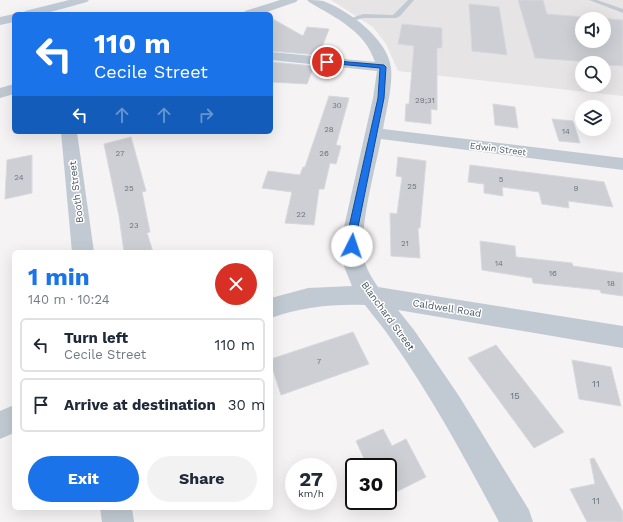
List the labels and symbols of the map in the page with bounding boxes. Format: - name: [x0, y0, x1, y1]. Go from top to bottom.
- pin: [310, 45, 344, 79]
- house number: 29;31: [415, 96, 435, 105]
- house number: 30: [332, 101, 342, 110]
- house number: 28: [324, 125, 334, 134]
- house number: 14: [562, 127, 570, 136]
- street label: Edwin Street: [469, 141, 527, 157]
- house number: 27: [116, 149, 125, 158]
- house number: 26: [319, 149, 329, 158]
- street label: Booth Street: [67, 160, 85, 224]
- house number: 24: [14, 173, 24, 182]
- house number: 5: [499, 175, 504, 184]
- house number: 25: [407, 182, 417, 191]
- house number: 25: [124, 184, 134, 193]
- house number: 9: [574, 184, 579, 193]
- house number: 22: [296, 210, 306, 219]
- house number: 23: [129, 221, 139, 230]
- position arrow: [331, 225, 373, 267]
- house number: 21: [401, 239, 409, 248]
- house number: 14: [495, 259, 503, 268]
- house number: 16: [549, 269, 557, 278]
- street label: Blanchard Street: [359, 279, 417, 353]
- house number: 18: [607, 279, 615, 288]
- street label: Caldwell Road: [412, 297, 482, 319]
- house number: 7: [317, 357, 322, 366]
- house number: 11: [592, 378, 600, 389]
- house number: 15: [510, 390, 520, 401]
- speed limit sign: 30: [345, 458, 397, 510]
- house number: 11: [592, 495, 600, 506]

